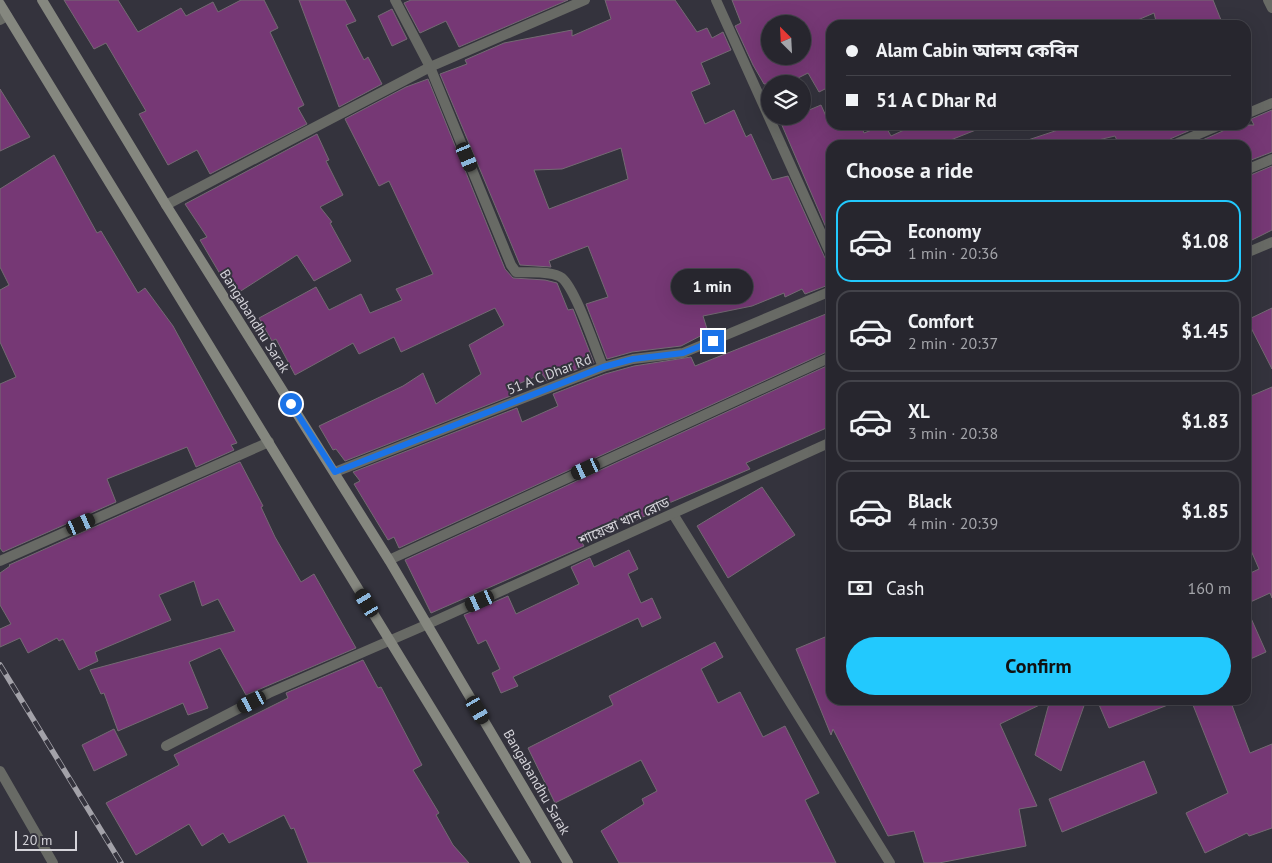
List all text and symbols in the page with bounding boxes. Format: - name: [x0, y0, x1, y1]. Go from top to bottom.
- north arrow: [761, 15, 811, 65]
- map controls: [761, 15, 811, 125]
- text: Alam Cabin আলম কেবিন: [876, 38, 1078, 62]
- button: layers: [761, 75, 811, 125]
- text: 51 A C Dhar Rd: [876, 88, 997, 112]
- car: [454, 140, 479, 174]
- text: Choose a ride: [846, 156, 973, 184]
- icon: car: [848, 219, 893, 264]
- text: Economy: [908, 219, 981, 243]
- text: $1.08: [1181, 229, 1229, 253]
- text: 1 min · 20:36: [908, 243, 998, 263]
- street label: Bangabandhu Sarak: [216, 266, 294, 376]
- callout: 1 min: [672, 268, 754, 304]
- text: 1 min: [692, 276, 732, 296]
- icon: car: [848, 309, 893, 354]
- text: Comfort: [908, 309, 974, 333]
- text: $1.45: [1181, 319, 1229, 343]
- route end: [702, 330, 724, 352]
- text: 2 min · 20:37: [908, 333, 998, 353]
- street label: 51 A C Dhar Rd: [504, 350, 594, 398]
- route start: [280, 393, 302, 415]
- icon: car: [848, 399, 893, 444]
- text: XL: [908, 399, 930, 423]
- text: $1.83: [1181, 409, 1229, 433]
- text: 3 min · 20:38: [908, 423, 998, 443]
- car: [569, 456, 602, 482]
- icon: car: [848, 489, 893, 534]
- text: Black: [908, 489, 952, 513]
- street label: শায়েস্তা খান রোড: [575, 492, 673, 550]
- text: $1.85: [1181, 499, 1229, 523]
- car: [64, 511, 97, 537]
- text: 4 min · 20:39: [908, 513, 998, 533]
- icon: cash: [846, 574, 874, 602]
- text: Cash: [886, 576, 924, 600]
- text: 160 m: [1188, 578, 1231, 598]
- car: [352, 586, 381, 620]
- car: [463, 588, 496, 614]
- button: Confirm: [846, 637, 1231, 695]
- car: [235, 689, 268, 715]
- car: [464, 693, 491, 727]
- street label: Bangabandhu Sarak: [500, 726, 575, 838]
- scale bar: [15, 828, 78, 851]
- text: 20 m: [22, 831, 52, 849]

